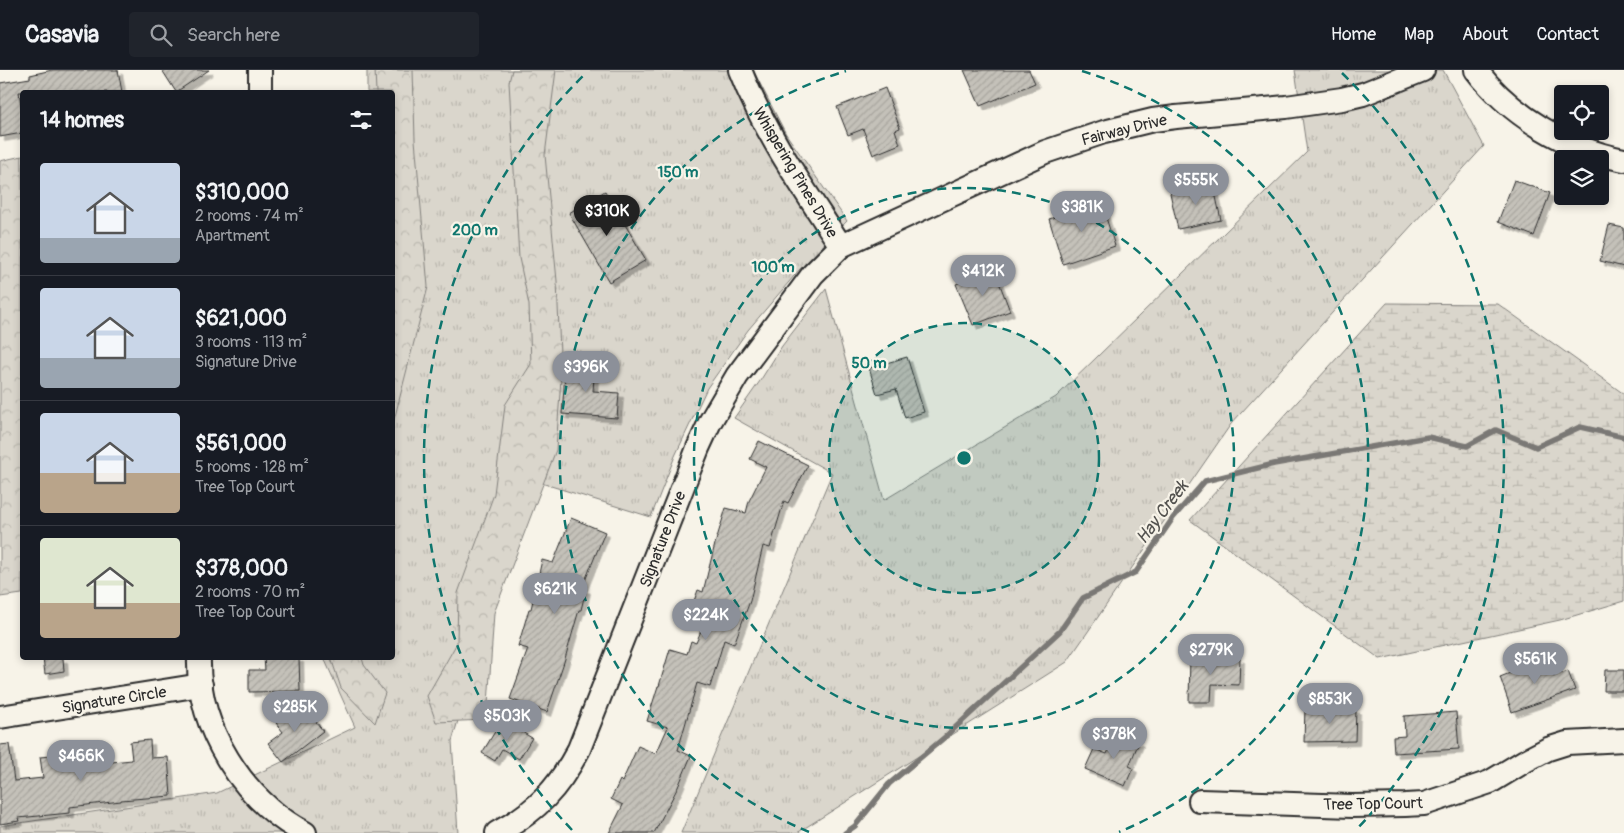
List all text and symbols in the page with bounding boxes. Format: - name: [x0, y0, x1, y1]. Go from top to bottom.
- search box: [129, 12, 479, 57]
- text: Casavia: [25, 20, 99, 49]
- icon: search: [147, 21, 175, 49]
- text: Search here: [187, 23, 280, 47]
- text: Home: [1331, 23, 1376, 46]
- text: Map: [1404, 23, 1434, 46]
- text: About: [1462, 23, 1508, 46]
- text: Contact: [1536, 23, 1599, 46]
- map controls: [1554, 85, 1609, 205]
- button: locate: [1554, 85, 1609, 140]
- street label: Whispering Pines Drive: [748, 104, 842, 242]
- icon: filters: [347, 106, 375, 134]
- text: 14 homes: [40, 107, 124, 134]
- street label: Fairway Drive: [1079, 110, 1169, 150]
- button: layers: [1554, 150, 1609, 205]
- text: 150 m: [658, 163, 698, 182]
- pin: $555K: [1161, 164, 1231, 206]
- text: $555K: [1174, 170, 1218, 190]
- text: $310,000: [195, 179, 289, 206]
- icon: home: [80, 183, 140, 243]
- pin: $381K: [1047, 190, 1117, 233]
- pin: $310K: [572, 194, 642, 237]
- text: $381K: [1061, 197, 1103, 217]
- text: $310K: [585, 201, 629, 221]
- text: 2 rooms · 74 m²: [195, 206, 304, 226]
- text: 200 m: [452, 221, 498, 240]
- text: Apartment: [195, 226, 270, 246]
- pin: $412K: [948, 254, 1018, 297]
- text: 100 m: [752, 258, 794, 277]
- text: $412K: [962, 261, 1004, 281]
- text: $621,000: [195, 305, 287, 332]
- icon: home: [80, 308, 140, 368]
- text: 3 rooms · 113 m²: [195, 332, 307, 352]
- pin: $396K: [551, 350, 621, 393]
- text: Signature Drive: [195, 352, 297, 372]
- text: 50 m: [852, 354, 886, 373]
- text: $396K: [564, 357, 608, 377]
- text: $561,000: [195, 430, 287, 457]
- icon: home: [80, 433, 140, 493]
- centre of rings: [955, 449, 973, 467]
- text: 5 rooms · 128 m²: [195, 457, 309, 477]
- water label: Hay Creek: [1131, 475, 1195, 549]
- text: Tree Top Court: [195, 477, 295, 497]
- street label: Signature Drive: [635, 488, 691, 590]
- text: $378,000: [195, 555, 288, 582]
- icon: home: [80, 558, 140, 618]
- pin: $621K: [520, 572, 590, 615]
- text: $621K: [534, 579, 576, 599]
- text: 2 rooms · 70 m²: [195, 582, 305, 602]
- pin: $224K: [671, 598, 741, 641]
- text: Tree Top Court: [195, 602, 295, 622]
- text: $224K: [683, 605, 729, 625]
- pin: $279K: [1176, 634, 1246, 676]
- text: $279K: [1189, 640, 1233, 660]
- pin: $561K: [1500, 642, 1570, 685]
- text: $561K: [1514, 649, 1556, 669]
- street label: Signature Circle: [60, 682, 168, 718]
- pin: $853K: [1295, 682, 1365, 725]
- text: $853K: [1308, 689, 1352, 709]
- pin: $285K: [260, 690, 330, 733]
- text: $285K: [273, 697, 317, 717]
- pin: $503K: [472, 700, 542, 742]
- text: $503K: [484, 706, 530, 726]
- pin: $378K: [1079, 718, 1149, 760]
- text: $378K: [1092, 724, 1136, 744]
- pin: $466K: [46, 740, 116, 782]
- text: $466K: [58, 746, 104, 766]
- street label: Tree Top Court: [1323, 793, 1424, 815]

